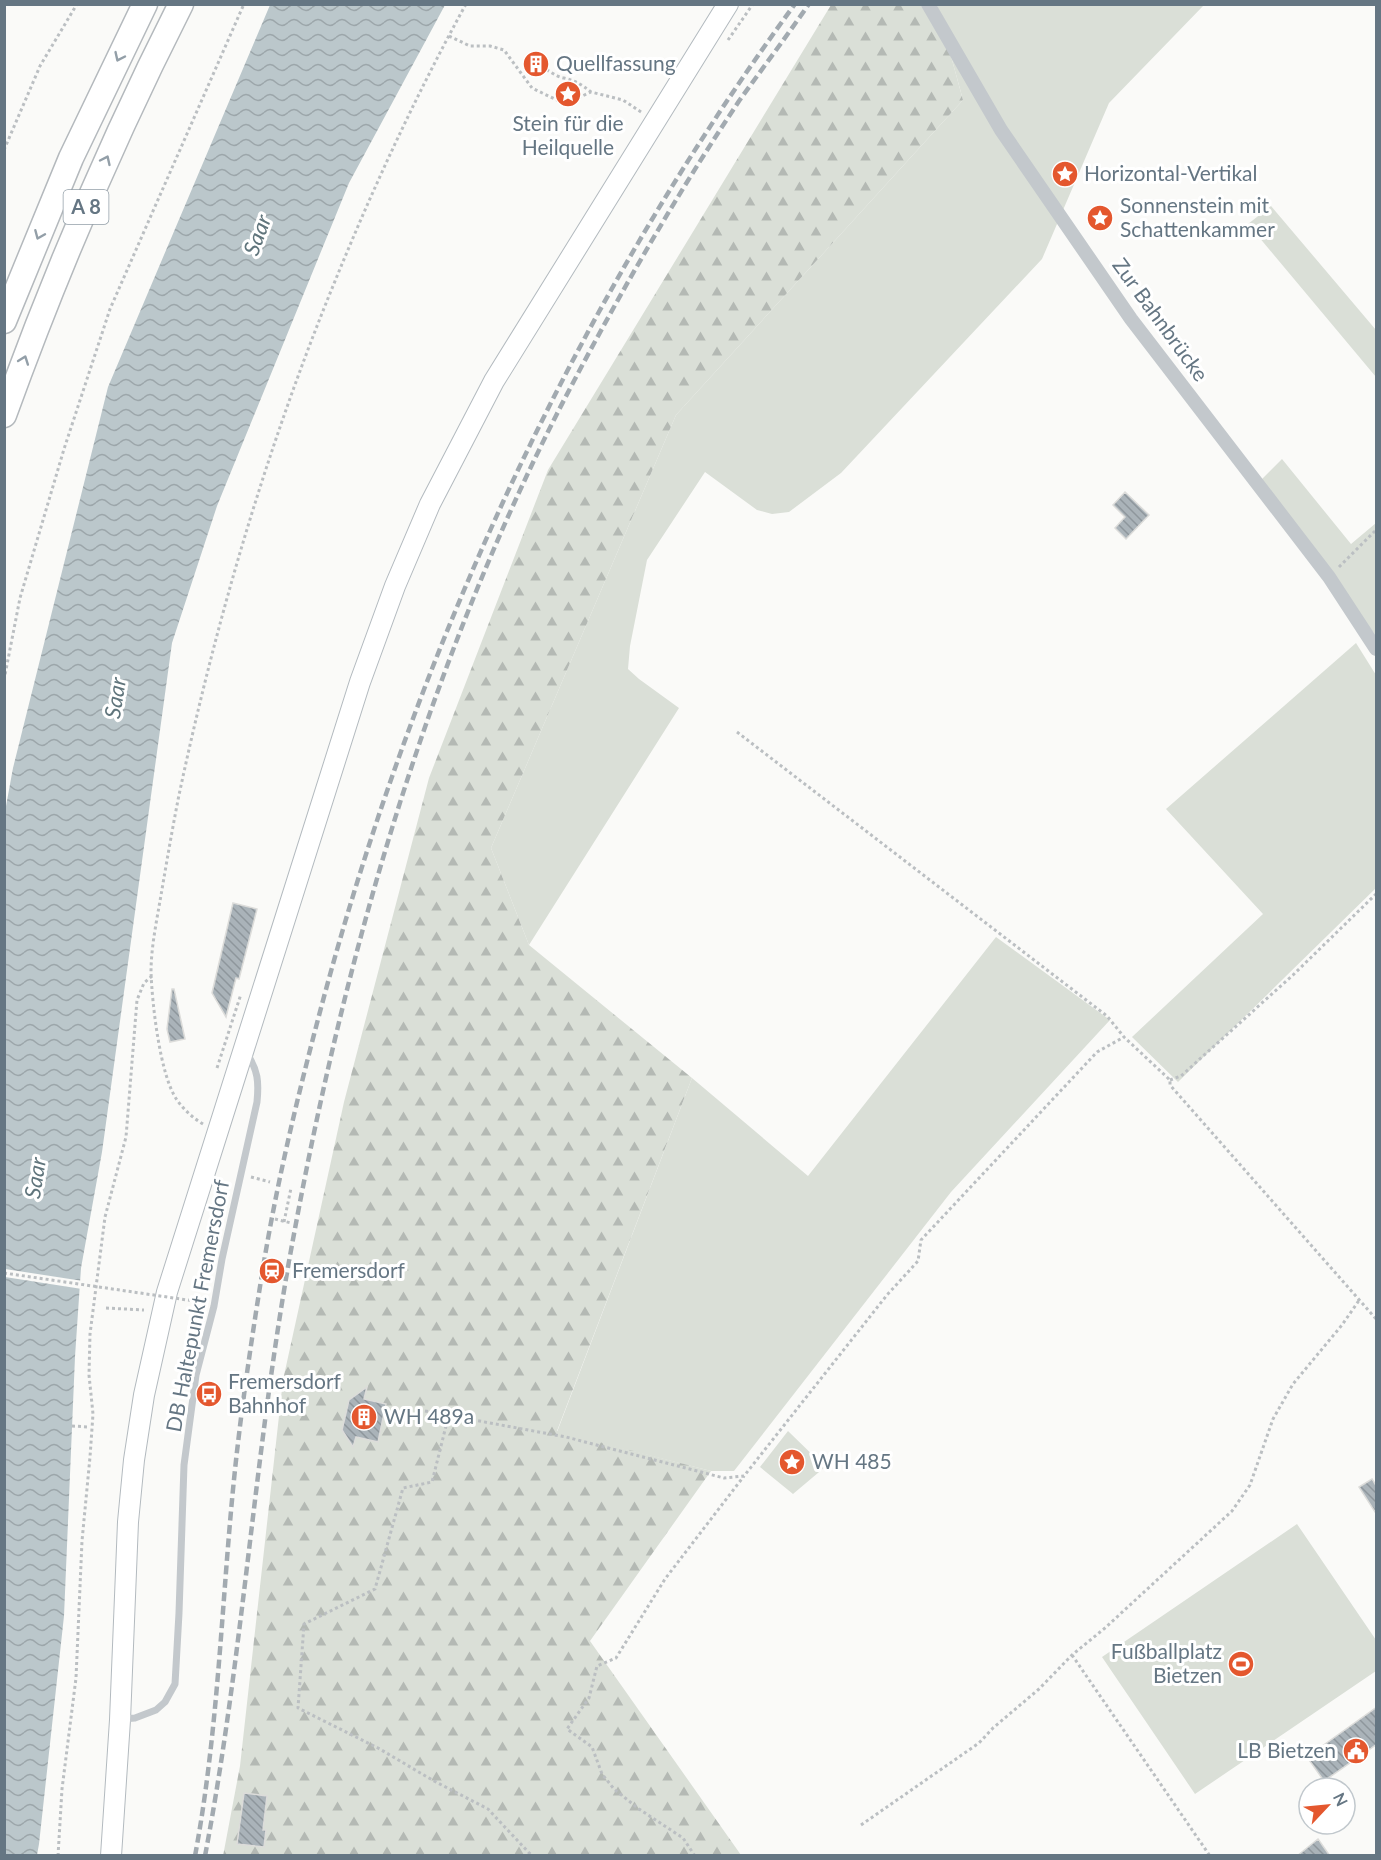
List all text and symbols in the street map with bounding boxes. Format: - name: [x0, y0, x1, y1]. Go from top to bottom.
- building icon: Quellfassung: [521, 49, 551, 79]
- one-way arrow: [114, 50, 126, 61]
- place label: Quellfassung: [556, 50, 676, 75]
- place icon: Stein für die Heilquelle: [553, 79, 583, 109]
- place label: Stein für die Heilquelle: [512, 110, 624, 159]
- one-way arrow: [99, 156, 111, 167]
- place icon: Horizontal-Vertikal: [1050, 159, 1080, 189]
- place label: Horizontal-Vertikal: [1084, 160, 1258, 185]
- road number: A 8: [64, 190, 109, 224]
- place label: Sonnenstein mit Schattenkammer: [1120, 192, 1275, 241]
- place icon: Sonnenstein mit Schattenkammer: [1085, 203, 1115, 233]
- water label: Saar: [237, 210, 276, 259]
- one-way arrow: [34, 228, 46, 239]
- street label: Zur Bahnbrücke: [1108, 253, 1214, 386]
- one-way arrow: [17, 355, 30, 366]
- water label: Saar: [98, 675, 131, 720]
- water label: Saar: [18, 1155, 51, 1200]
- street label: DB Haltepunkt Fremersdorf: [160, 1177, 233, 1434]
- station icon: Fremersdorf: [257, 1256, 287, 1286]
- place label: Fremersdorf: [292, 1257, 406, 1282]
- place label: Fremersdorf Bahnhof: [228, 1368, 342, 1417]
- bus stop icon: Fremersdorf Bahnhof: [194, 1379, 224, 1409]
- building icon: WH 489a: [349, 1402, 379, 1432]
- place label: WH 489a: [384, 1403, 474, 1428]
- place icon: WH 485: [777, 1447, 807, 1477]
- place label: WH 485: [812, 1448, 892, 1473]
- place label: Fußballplatz Bietzen: [1111, 1638, 1222, 1687]
- sports icon: Fußballplatz Bietzen: [1226, 1649, 1256, 1679]
- public building icon: LB Bietzen: [1341, 1736, 1371, 1766]
- place label: LB Bietzen: [1237, 1737, 1336, 1762]
- north arrow: [1297, 1776, 1357, 1836]
- text: N: [1330, 1790, 1352, 1809]

